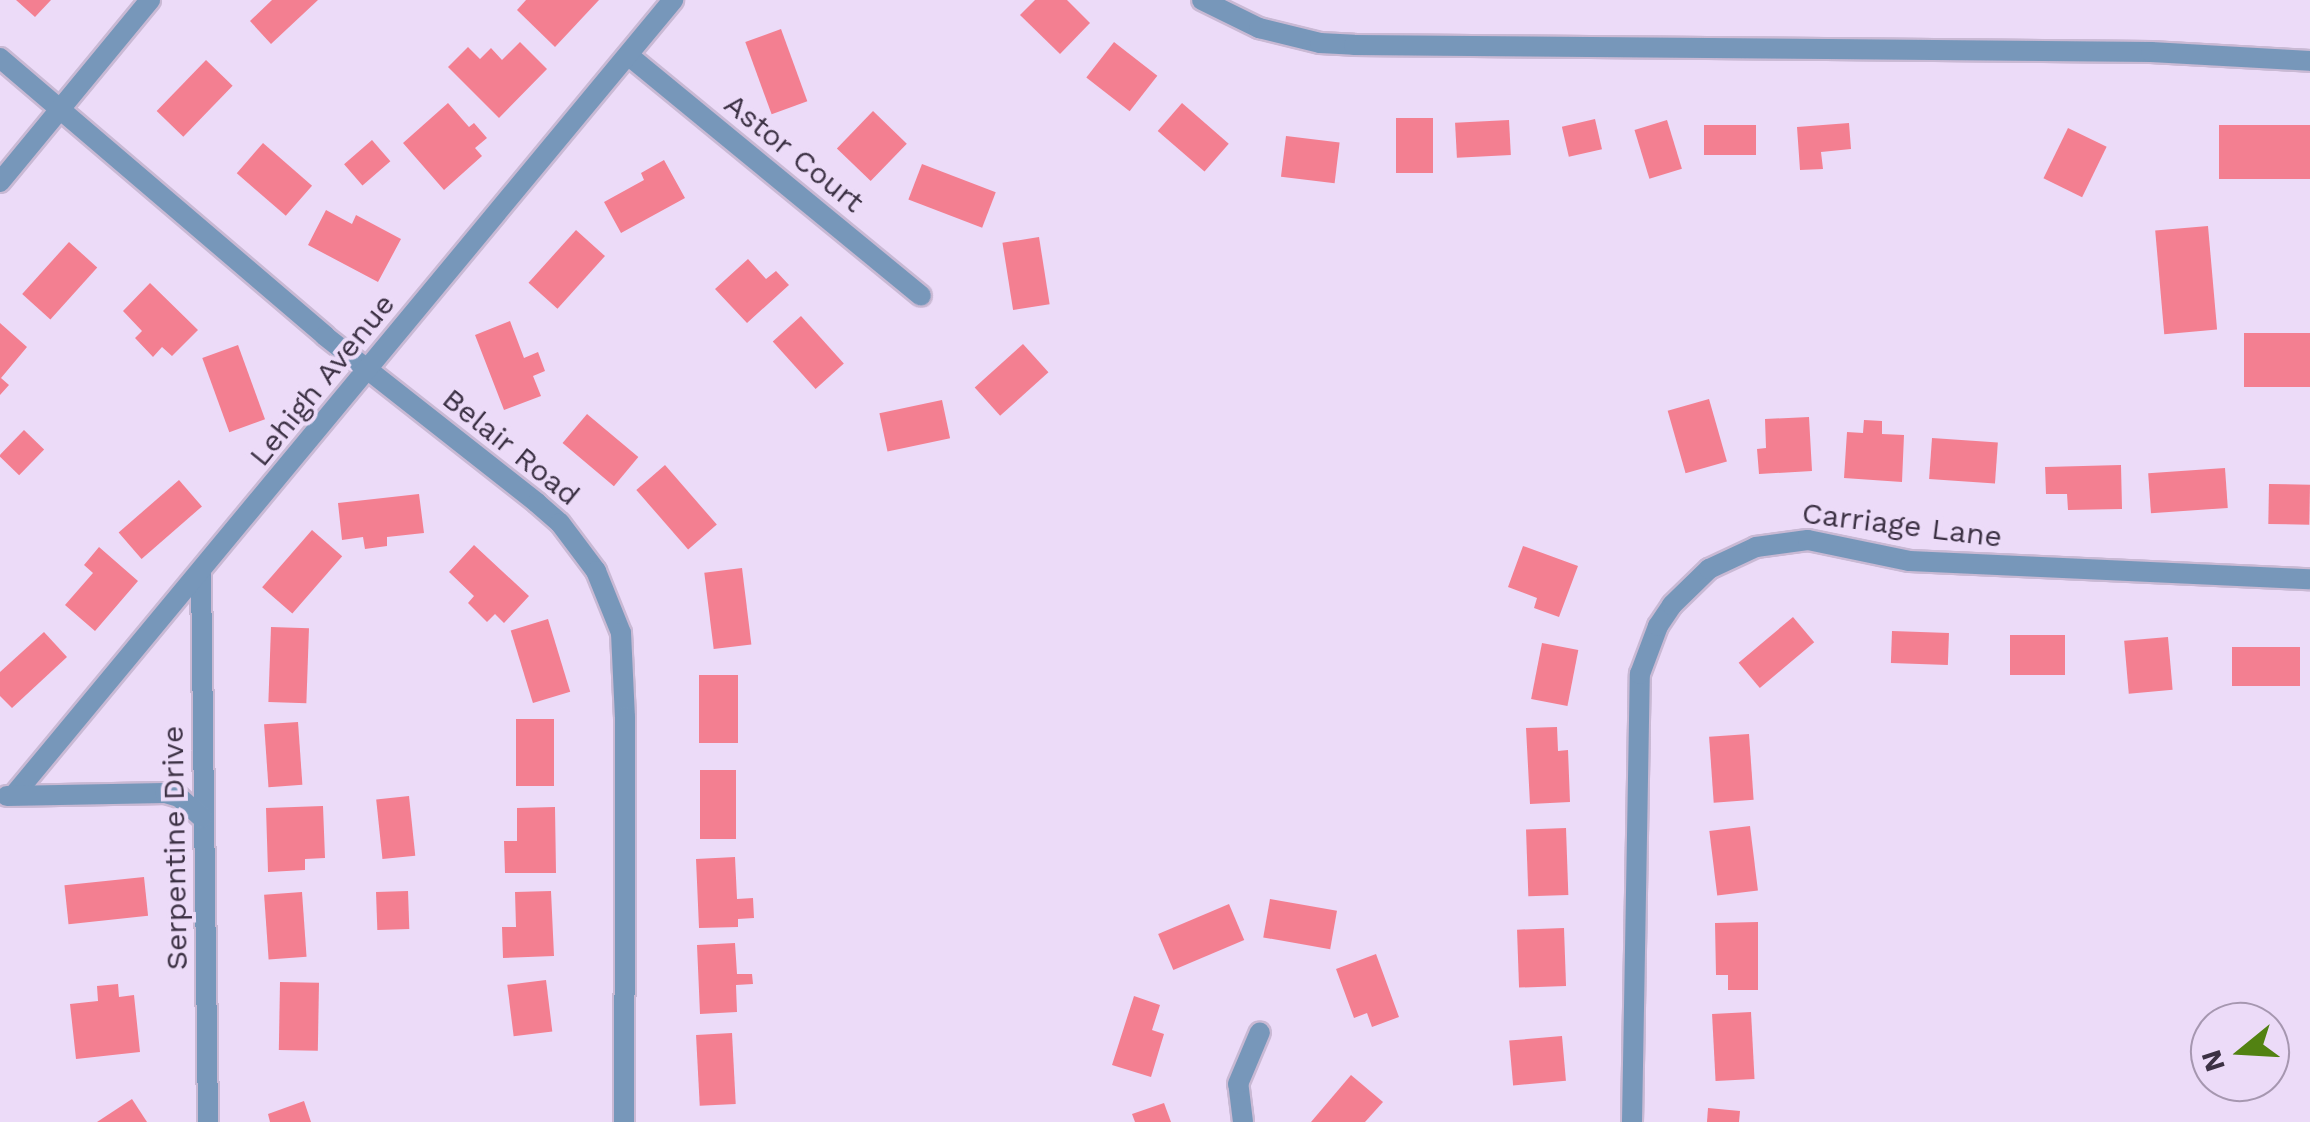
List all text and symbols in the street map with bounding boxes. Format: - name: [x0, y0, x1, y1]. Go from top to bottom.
- street label: Astor Court: [717, 86, 871, 220]
- street label: Lehigh Avenue: [241, 286, 403, 474]
- street label: Belair Road: [435, 381, 587, 513]
- street label: Carriage Lane: [1800, 495, 2004, 555]
- street label: Serpentine Drive: [155, 725, 195, 971]
- north arrow: [2190, 1002, 2290, 1102]
- text: N: [2194, 1046, 2232, 1076]

